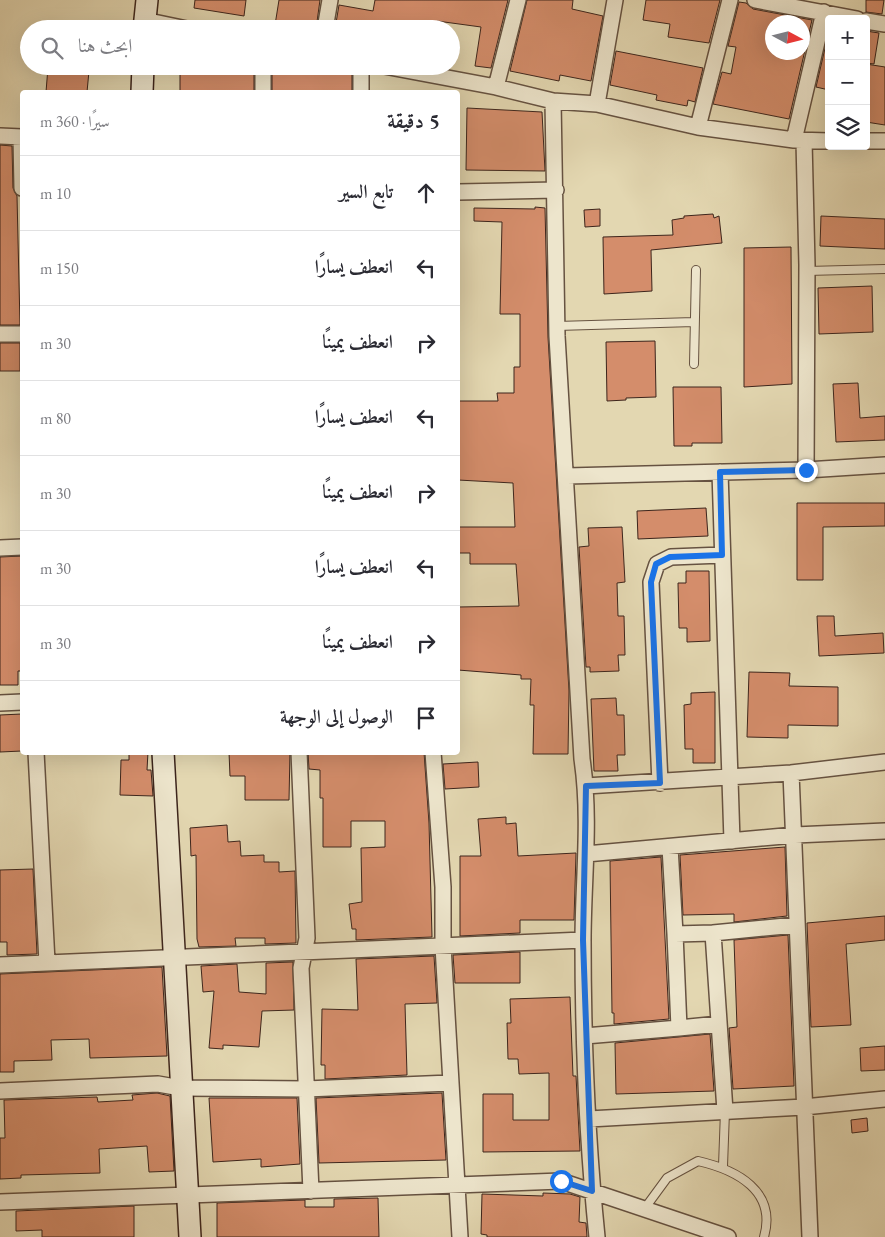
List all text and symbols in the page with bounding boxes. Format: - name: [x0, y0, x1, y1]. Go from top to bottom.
- north arrow: [765, 15, 810, 60]
- map controls: [825, 15, 870, 150]
- button: +: [825, 15, 870, 60]
- search box: [20, 20, 460, 75]
- text: ابحث هنا: [78, 33, 132, 58]
- icon: search: [38, 34, 66, 62]
- button: −: [825, 60, 870, 105]
- button: layers: [825, 105, 870, 150]
- text: 5 دقيقة: [387, 107, 440, 134]
- text: سيرًا · 360 m: [40, 111, 110, 132]
- text: تابع السير: [339, 179, 393, 204]
- icon: ahead: [412, 179, 440, 207]
- text: 10 m: [40, 183, 71, 204]
- text: انعطف يسارًا: [315, 254, 393, 279]
- icon: left: [412, 254, 440, 282]
- text: 150 m: [40, 258, 79, 279]
- text: انعطف يمينًا: [322, 329, 393, 354]
- icon: right: [412, 329, 440, 357]
- text: 30 m: [40, 333, 71, 354]
- text: انعطف يسارًا: [315, 404, 393, 429]
- icon: left: [412, 404, 440, 432]
- text: 80 m: [40, 408, 71, 429]
- route end: [795, 459, 818, 482]
- text: انعطف يمينًا: [322, 479, 393, 504]
- icon: right: [412, 479, 440, 507]
- text: 30 m: [40, 483, 71, 504]
- text: انعطف يسارًا: [315, 554, 393, 579]
- icon: left: [412, 554, 440, 582]
- text: 30 m: [40, 558, 71, 579]
- text: انعطف يمينًا: [322, 629, 393, 654]
- icon: right: [412, 629, 440, 657]
- text: 30 m: [40, 633, 71, 654]
- text: الوصول إلى الوجهة: [280, 704, 393, 729]
- icon: arrive: [412, 704, 440, 732]
- route start: [550, 1170, 573, 1193]

